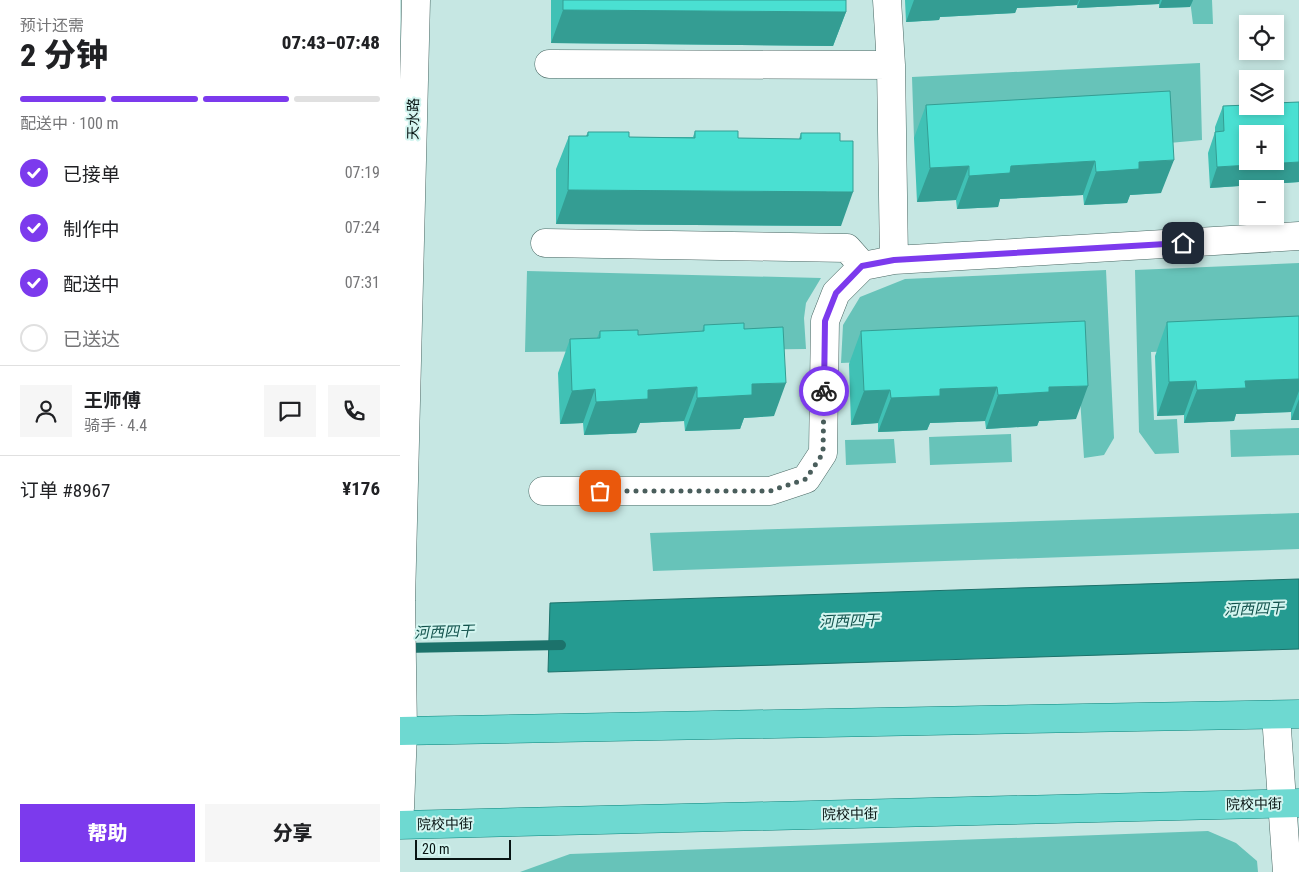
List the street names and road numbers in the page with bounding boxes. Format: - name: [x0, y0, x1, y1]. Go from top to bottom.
- street label: 天水路: [405, 98, 421, 140]
- street label: 院校中街: [1226, 796, 1282, 812]
- street label: 院校中街: [822, 806, 878, 822]
- street label: 院校中街: [417, 816, 473, 832]

